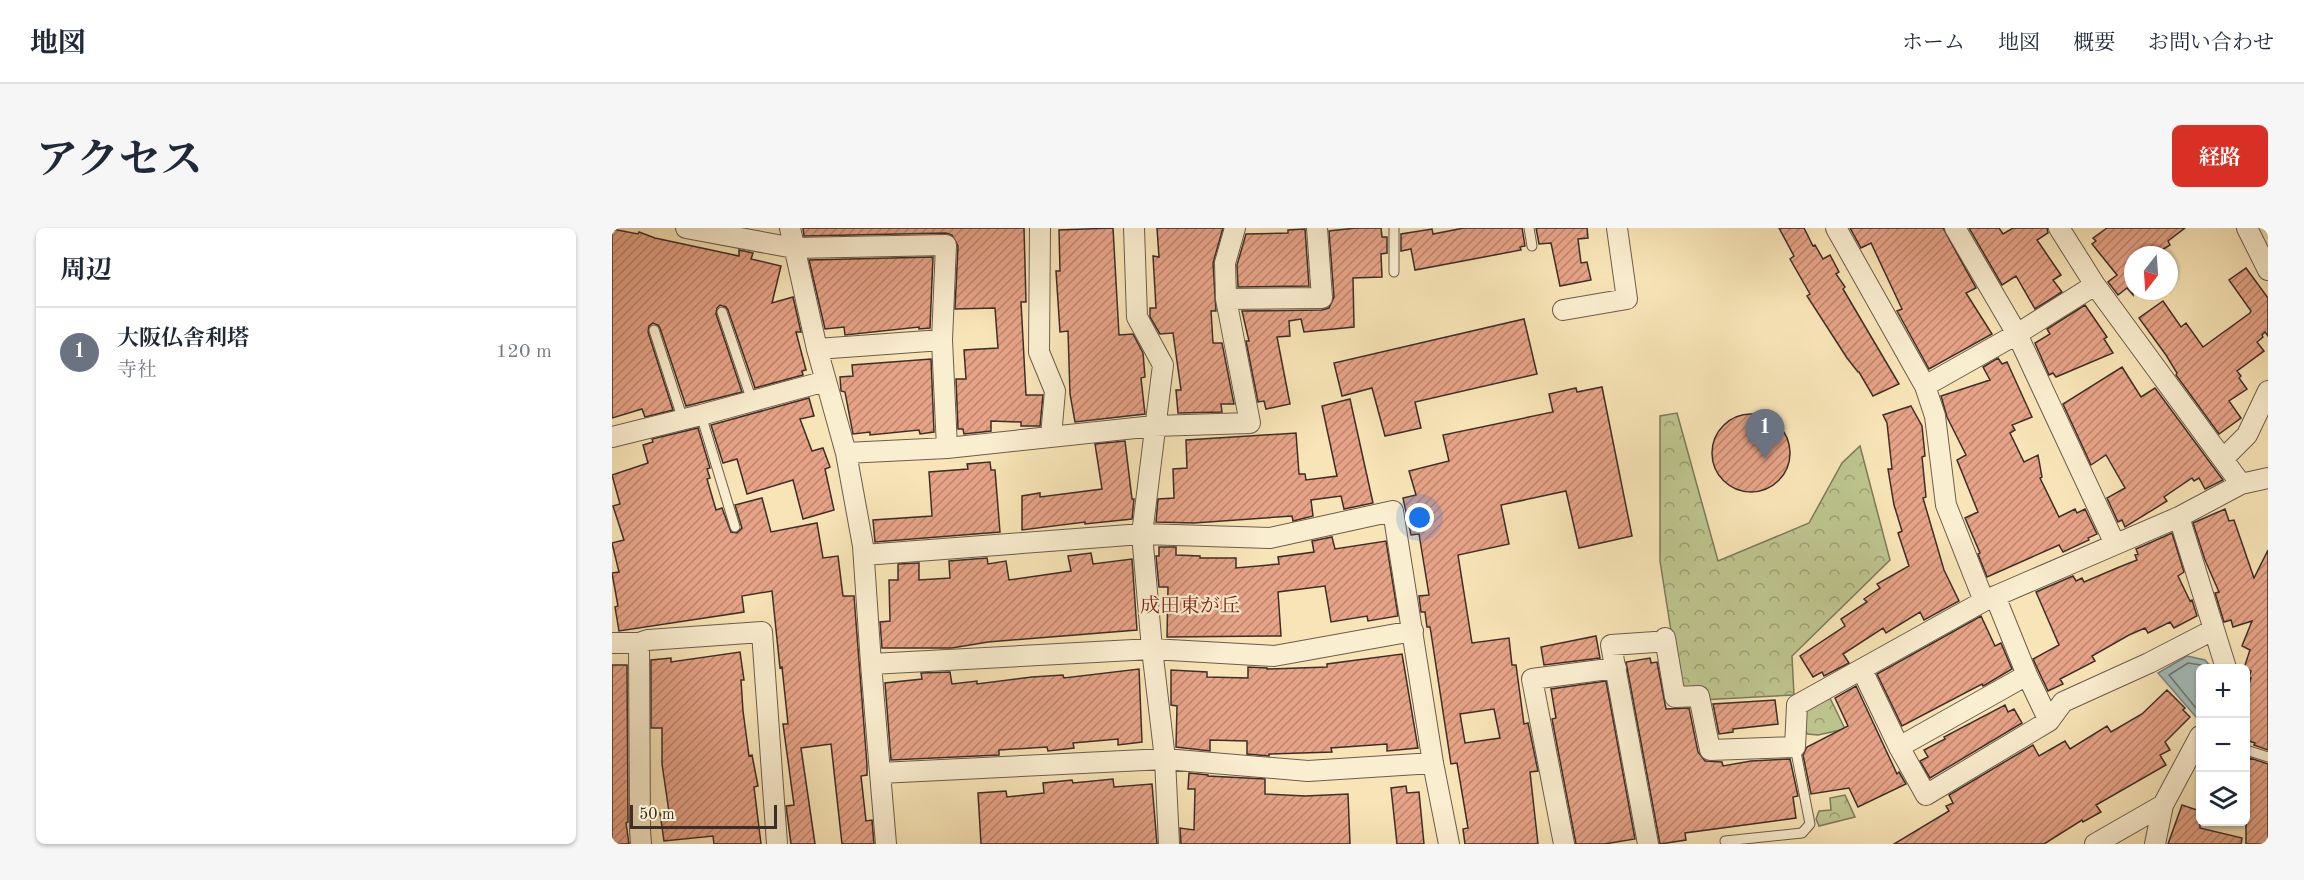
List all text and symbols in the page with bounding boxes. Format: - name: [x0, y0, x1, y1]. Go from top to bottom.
- text: 地図: [30, 31, 86, 59]
- text: ホーム: [1902, 33, 1965, 54]
- text: 地図: [1998, 33, 2040, 54]
- text: 概要: [2073, 33, 2115, 54]
- text: お問い合わせ: [2148, 33, 2274, 54]
- button: 経路: [2172, 125, 2268, 187]
- text: アクセス: [36, 141, 203, 183]
- north arrow: [2124, 246, 2178, 300]
- text: 周辺: [60, 258, 112, 284]
- text: 大阪仏舎利塔: [117, 328, 249, 350]
- text: 1: [74, 342, 85, 362]
- text: 120 m: [496, 342, 552, 362]
- text: 寺社: [117, 361, 157, 381]
- pin: 1: [1746, 410, 1784, 459]
- your location: [1405, 503, 1434, 532]
- district label: 成田東が丘: [1140, 595, 1240, 617]
- map controls: [2196, 664, 2250, 826]
- button: +: [2196, 664, 2250, 718]
- button: −: [2196, 718, 2250, 772]
- button: layers: [2196, 772, 2250, 826]
- scale bar: [630, 802, 777, 830]
- text: 50 m: [639, 807, 675, 823]

